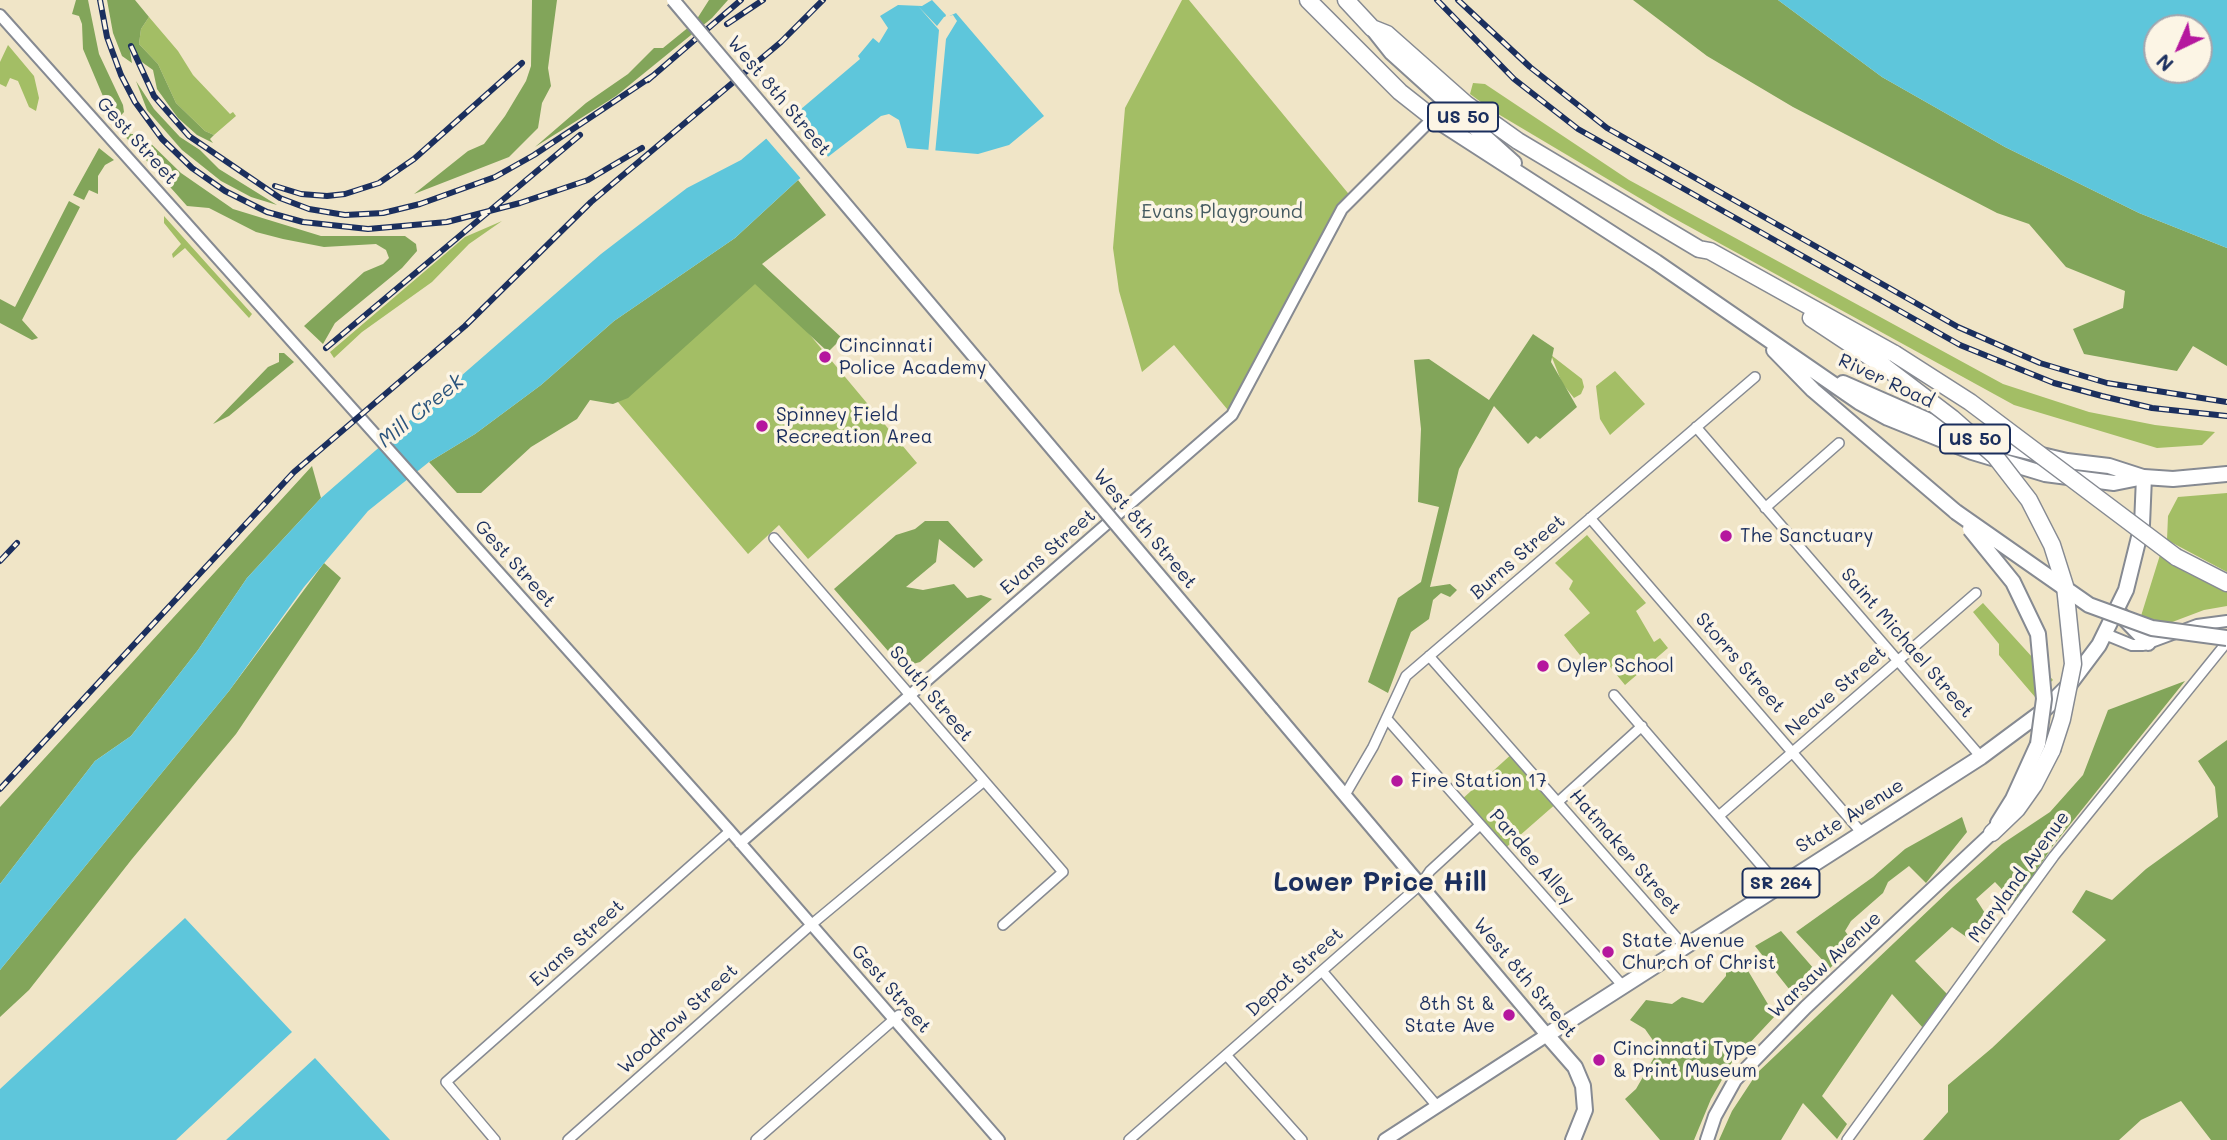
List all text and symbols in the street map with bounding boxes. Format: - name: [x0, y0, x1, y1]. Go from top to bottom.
- north arrow: [2143, 14, 2213, 84]
- street label: West 8th Street: [722, 32, 836, 160]
- text: N: [2151, 49, 2178, 77]
- street label: Gest Street: [92, 93, 182, 189]
- road number: US 50: [1428, 103, 1498, 132]
- park label: Evans Playground: [1141, 201, 1303, 223]
- place label: Cincinnati Police Academy: [839, 335, 986, 379]
- marker: Cincinnati Police Academy: [817, 349, 833, 365]
- street label: River Road: [1835, 349, 1937, 413]
- water label: Mill Creek: [373, 369, 469, 453]
- place label: Spinney Field Recreation Area: [776, 404, 933, 448]
- marker: Spinney Field Recreation Area: [754, 418, 770, 434]
- road number: US 50: [1940, 424, 2010, 454]
- street label: West 8th Street: [1088, 465, 1202, 593]
- street label: Evans Street: [996, 504, 1100, 600]
- street label: Burns Street: [1466, 510, 1570, 604]
- street label: Gest Street: [470, 516, 560, 612]
- place label: The Sanctuary: [1740, 525, 1873, 547]
- marker: The Sanctuary: [1718, 528, 1734, 544]
- street label: Saint Michael Street: [1836, 563, 1978, 723]
- street label: Storrs Street: [1690, 608, 1790, 718]
- street label: South Street: [884, 641, 978, 747]
- street label: Neave Street: [1781, 641, 1891, 741]
- place label: Oyler School: [1557, 655, 1674, 677]
- marker: Oyler School: [1535, 658, 1551, 674]
- place label: Fire Station 17: [1411, 770, 1547, 792]
- marker: Fire Station 17: [1389, 773, 1405, 789]
- street label: State Avenue: [1792, 774, 1908, 858]
- street label: Hatmaker Street: [1564, 785, 1686, 919]
- street label: Pardee Alley: [1484, 805, 1580, 909]
- street label: Maryland Avenue: [1964, 807, 2074, 947]
- district label: Lower Price Hill: [1273, 867, 1487, 899]
- road number: SR 264: [1742, 868, 1820, 898]
- street label: Evans Street: [525, 895, 629, 991]
- street label: Warsaw Avenue: [1764, 907, 1886, 1023]
- street label: West 8th Street: [1468, 914, 1582, 1042]
- street label: Depot Street: [1242, 922, 1348, 1022]
- place label: State Avenue Church of Christ: [1622, 930, 1776, 974]
- street label: Gest Street: [846, 940, 936, 1038]
- marker: State Avenue Church of Christ: [1600, 944, 1616, 960]
- street label: Woodrow Street: [613, 959, 743, 1079]
- place label: 8th St & State Ave: [1405, 993, 1495, 1037]
- marker: 8th St & State Ave: [1501, 1007, 1517, 1023]
- place label: Cincinnati Type & Print Museum: [1613, 1038, 1757, 1082]
- marker: Cincinnati Type & Print Museum: [1591, 1052, 1607, 1068]

